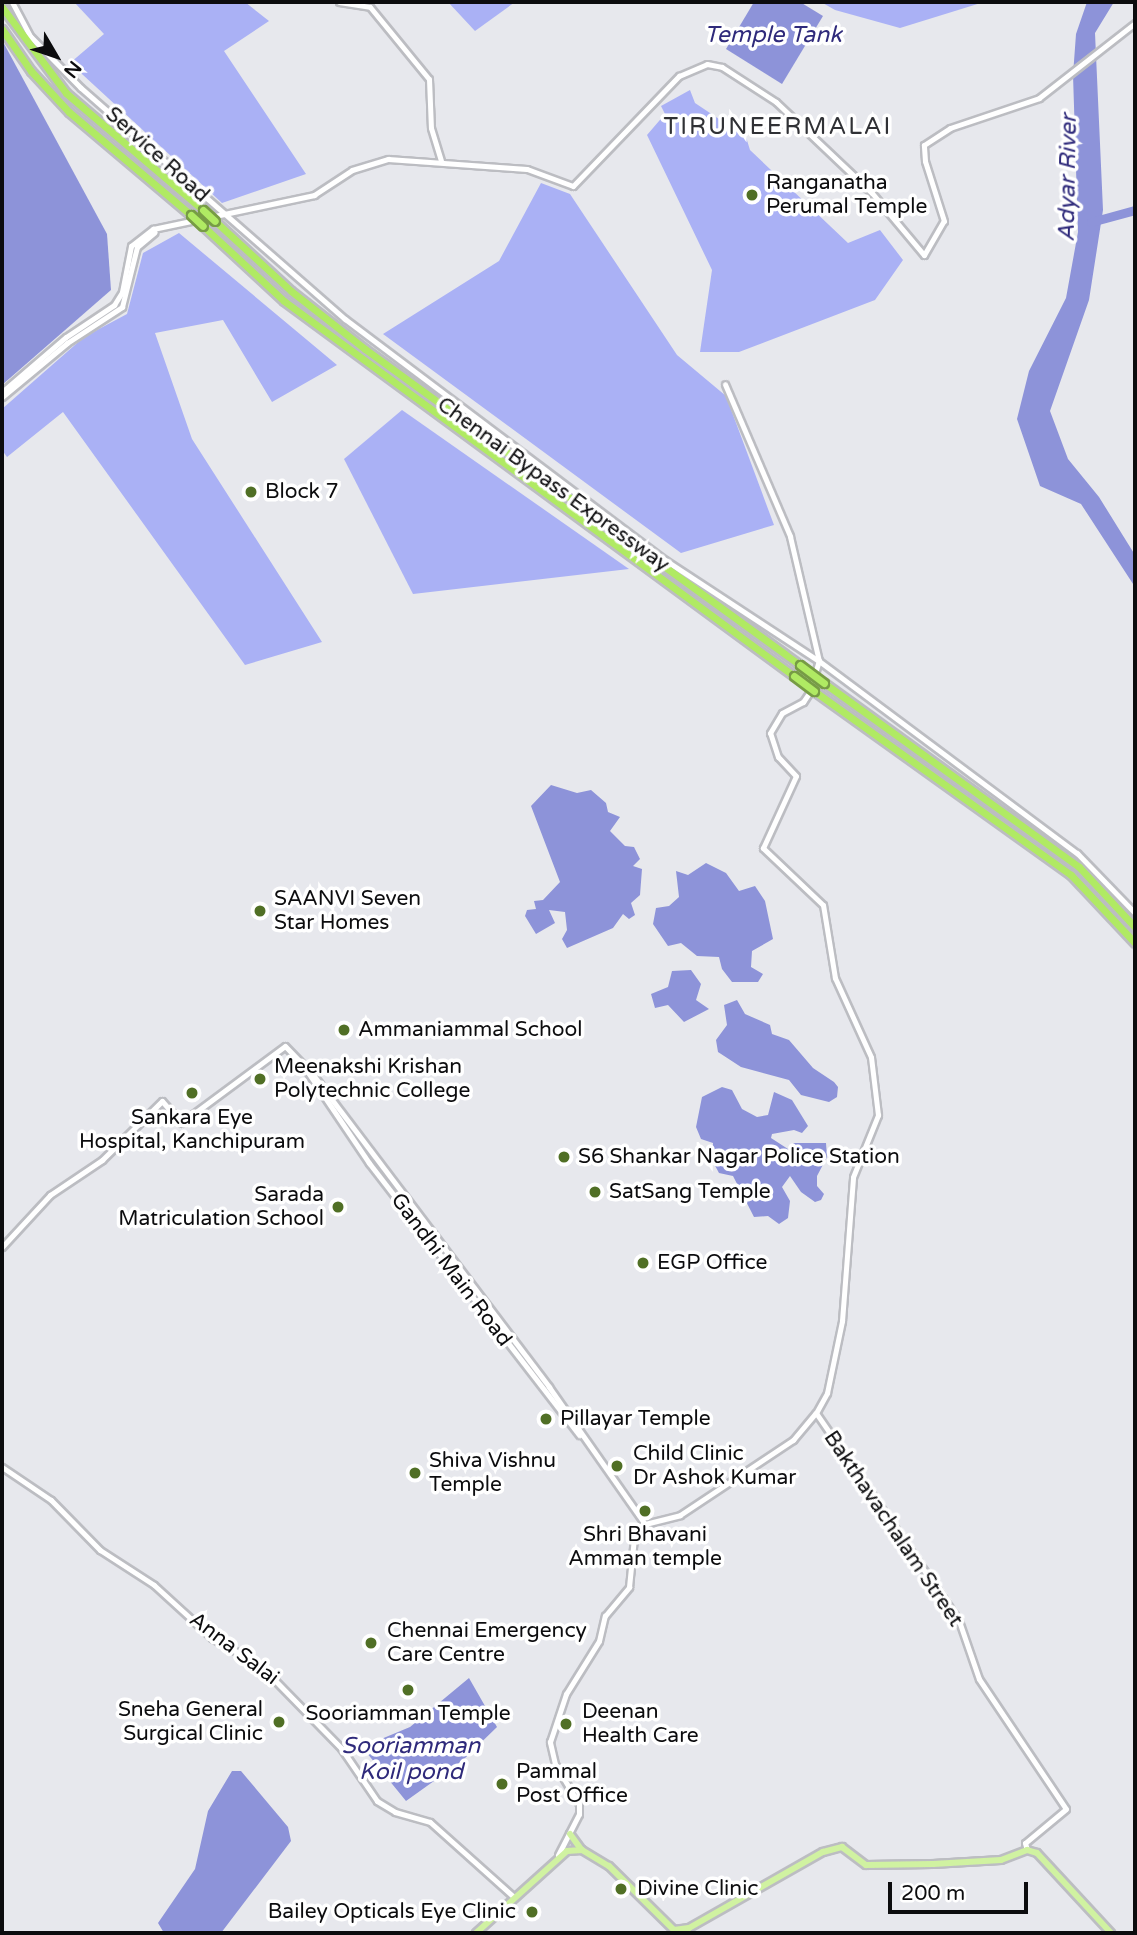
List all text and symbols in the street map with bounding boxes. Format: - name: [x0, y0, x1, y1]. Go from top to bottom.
- north arrow: [21, 21, 91, 91]
- water label: Temple Tank: [704, 21, 842, 49]
- text: N: [59, 56, 86, 82]
- street label: Service Road: [100, 102, 214, 208]
- district label: TIRUNEERMALAI: [665, 113, 891, 141]
- water label: Adyar River: [1053, 114, 1083, 242]
- place label: Ranganatha Perumal Temple: [766, 170, 927, 220]
- marker: Ranganatha Perumal Temple: [744, 187, 760, 203]
- street label: Chennai Bypass Expressway: [432, 392, 674, 578]
- place label: Block 7: [265, 479, 339, 505]
- marker: Block 7: [243, 484, 259, 500]
- place label: SAANVI Seven Star Homes: [274, 886, 421, 936]
- marker: SAANVI Seven Star Homes: [252, 903, 268, 919]
- place label: Ammaniammal School: [358, 1017, 582, 1043]
- marker: Ammaniammal School: [336, 1022, 352, 1038]
- place label: Meenakshi Krishan Polytechnic College: [274, 1054, 470, 1104]
- marker: Meenakshi Krishan Polytechnic College: [252, 1071, 268, 1087]
- marker: Sankara Eye Hospital, Kanchipuram: [182, 1083, 202, 1103]
- place label: Sankara Eye Hospital, Kanchipuram: [79, 1105, 305, 1155]
- place label: S6 Shankar Nagar Police Station: [578, 1144, 900, 1170]
- marker: S6 Shankar Nagar Police Station: [556, 1149, 572, 1165]
- place label: SatSang Temple: [609, 1179, 771, 1205]
- place label: Sarada Matriculation School: [118, 1182, 324, 1232]
- marker: SatSang Temple: [587, 1184, 603, 1200]
- street label: Gandhi Main Road: [385, 1188, 517, 1352]
- marker: Sarada Matriculation School: [330, 1199, 346, 1215]
- place label: EGP Office: [657, 1250, 767, 1276]
- marker: EGP Office: [635, 1255, 651, 1271]
- place label: Pillayar Temple: [560, 1406, 711, 1432]
- marker: Pillayar Temple: [538, 1411, 554, 1427]
- street label: Bakthavachalam Street: [818, 1426, 968, 1632]
- place label: Child Clinic Dr Ashok Kumar: [633, 1441, 796, 1491]
- place label: Shiva Vishnu Temple: [429, 1448, 556, 1498]
- marker: Child Clinic Dr Ashok Kumar: [607, 1456, 627, 1476]
- marker: Shiva Vishnu Temple: [407, 1465, 423, 1481]
- marker: Shri Bhavani Amman temple: [637, 1503, 653, 1519]
- place label: Shri Bhavani Amman temple: [568, 1522, 722, 1572]
- street label: Anna Salai: [184, 1607, 284, 1691]
- place label: Chennai Emergency Care Centre: [387, 1618, 587, 1668]
- marker: Chennai Emergency Care Centre: [361, 1633, 381, 1653]
- marker: Sooriamman Temple: [400, 1682, 416, 1698]
- place label: Sneha General Surgical Clinic: [118, 1697, 263, 1747]
- place label: Deenan Health Care: [582, 1699, 699, 1749]
- place label: Sooriamman Temple: [305, 1701, 511, 1727]
- marker: Sneha General Surgical Clinic: [269, 1712, 289, 1732]
- marker: Deenan Health Care: [556, 1714, 576, 1734]
- water label: Sooriamman Koil pond: [342, 1732, 480, 1786]
- place label: Pammal Post Office: [516, 1759, 628, 1809]
- marker: Pammal Post Office: [494, 1776, 510, 1792]
- scale bar: [892, 1868, 1032, 1912]
- place label: Divine Clinic: [637, 1876, 759, 1902]
- marker: Divine Clinic: [611, 1879, 631, 1899]
- text: 200 m: [901, 1881, 965, 1906]
- place label: Bailey Opticals Eye Clinic: [268, 1899, 516, 1925]
- marker: Bailey Opticals Eye Clinic: [522, 1902, 542, 1922]

